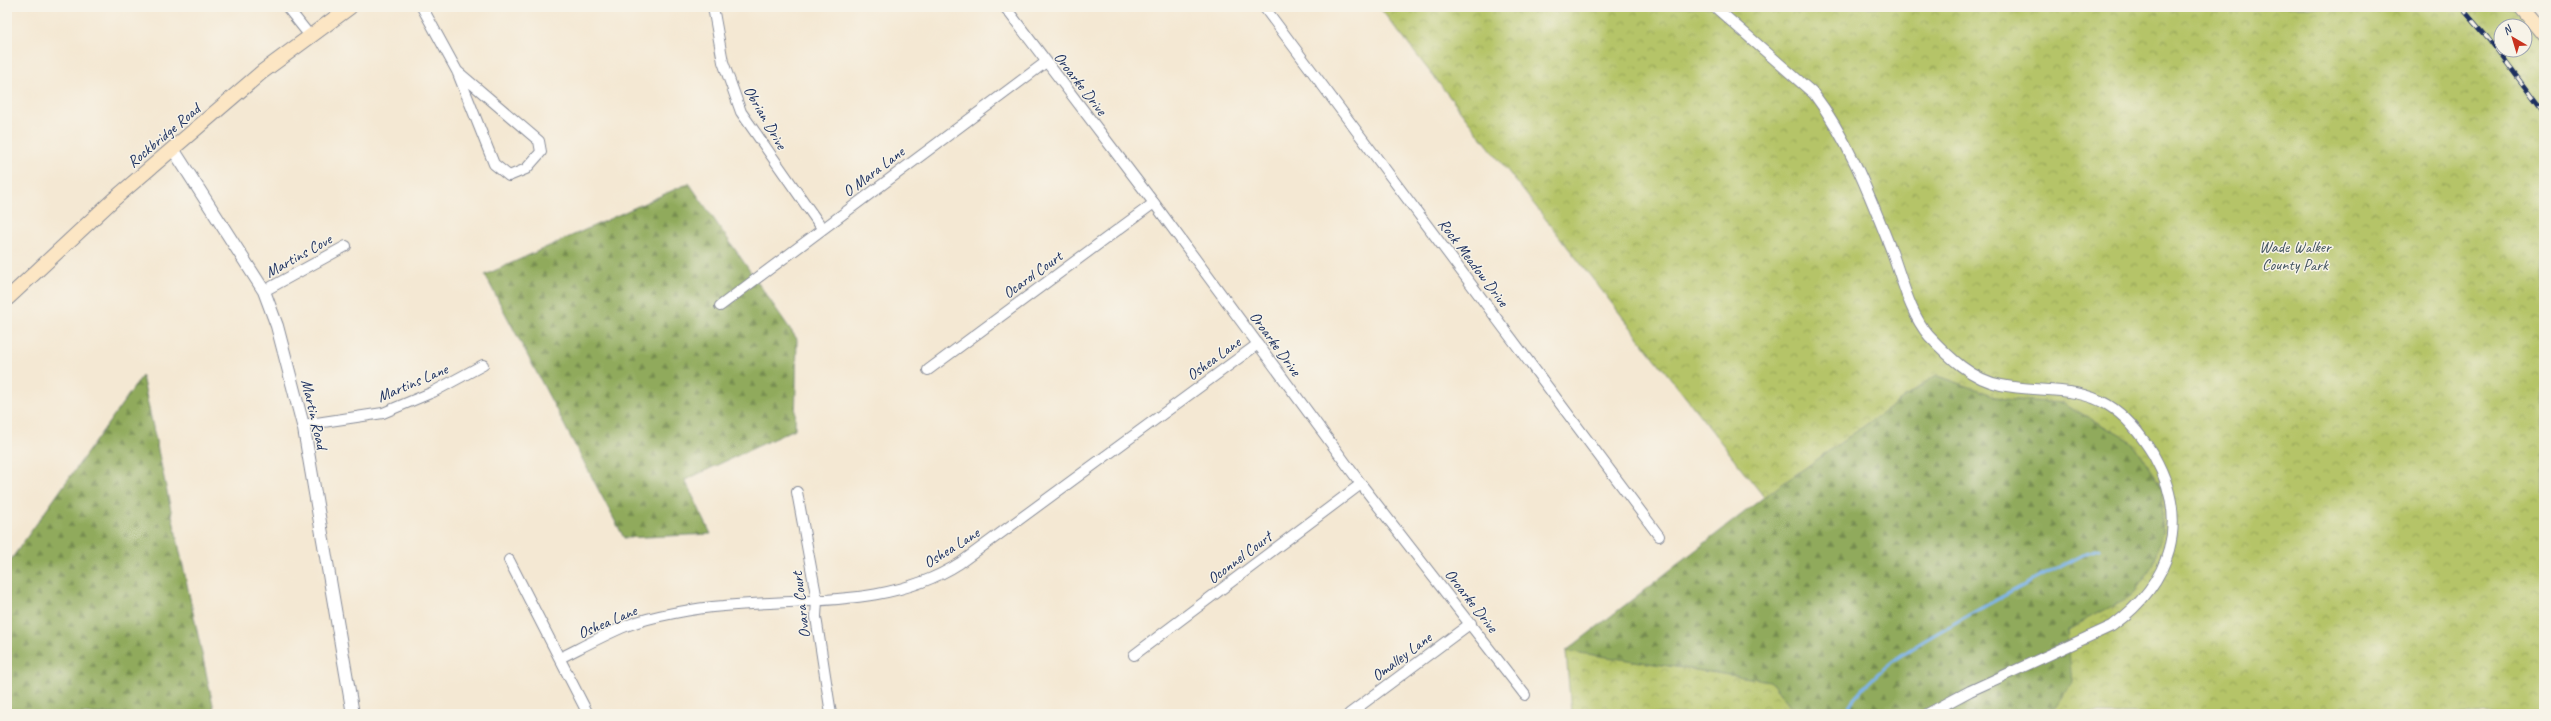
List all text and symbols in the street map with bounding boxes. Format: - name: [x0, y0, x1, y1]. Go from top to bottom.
- north arrow: [2493, 18, 2533, 58]
- text: N: [2500, 21, 2516, 38]
- street label: Oroarke Drive: [1049, 48, 1112, 121]
- street label: Obrian Drive: [739, 82, 792, 154]
- street label: Rockbridge Road: [123, 98, 206, 172]
- street label: O Mara Lane: [839, 141, 910, 201]
- street label: Rock Meadow Drive: [1434, 215, 1514, 312]
- street label: Martins Cove: [262, 229, 337, 282]
- park label: Wade Walker County Park: [2259, 237, 2333, 275]
- street label: Ocarol Court: [999, 246, 1068, 303]
- street label: Oroarke Drive: [1245, 307, 1306, 381]
- street label: Oshea Lane: [1183, 331, 1246, 385]
- street label: Martins Lane: [374, 358, 452, 407]
- street label: Martin Road: [296, 377, 332, 454]
- street label: Oshea Lane: [920, 522, 985, 573]
- street label: Oconnel Court: [1203, 525, 1278, 589]
- street label: Oroarke Drive: [1440, 565, 1503, 638]
- street label: Ovara Court: [787, 569, 815, 639]
- street label: Oshea Lane: [575, 600, 642, 643]
- street label: Omalley Lane: [1368, 627, 1437, 686]

